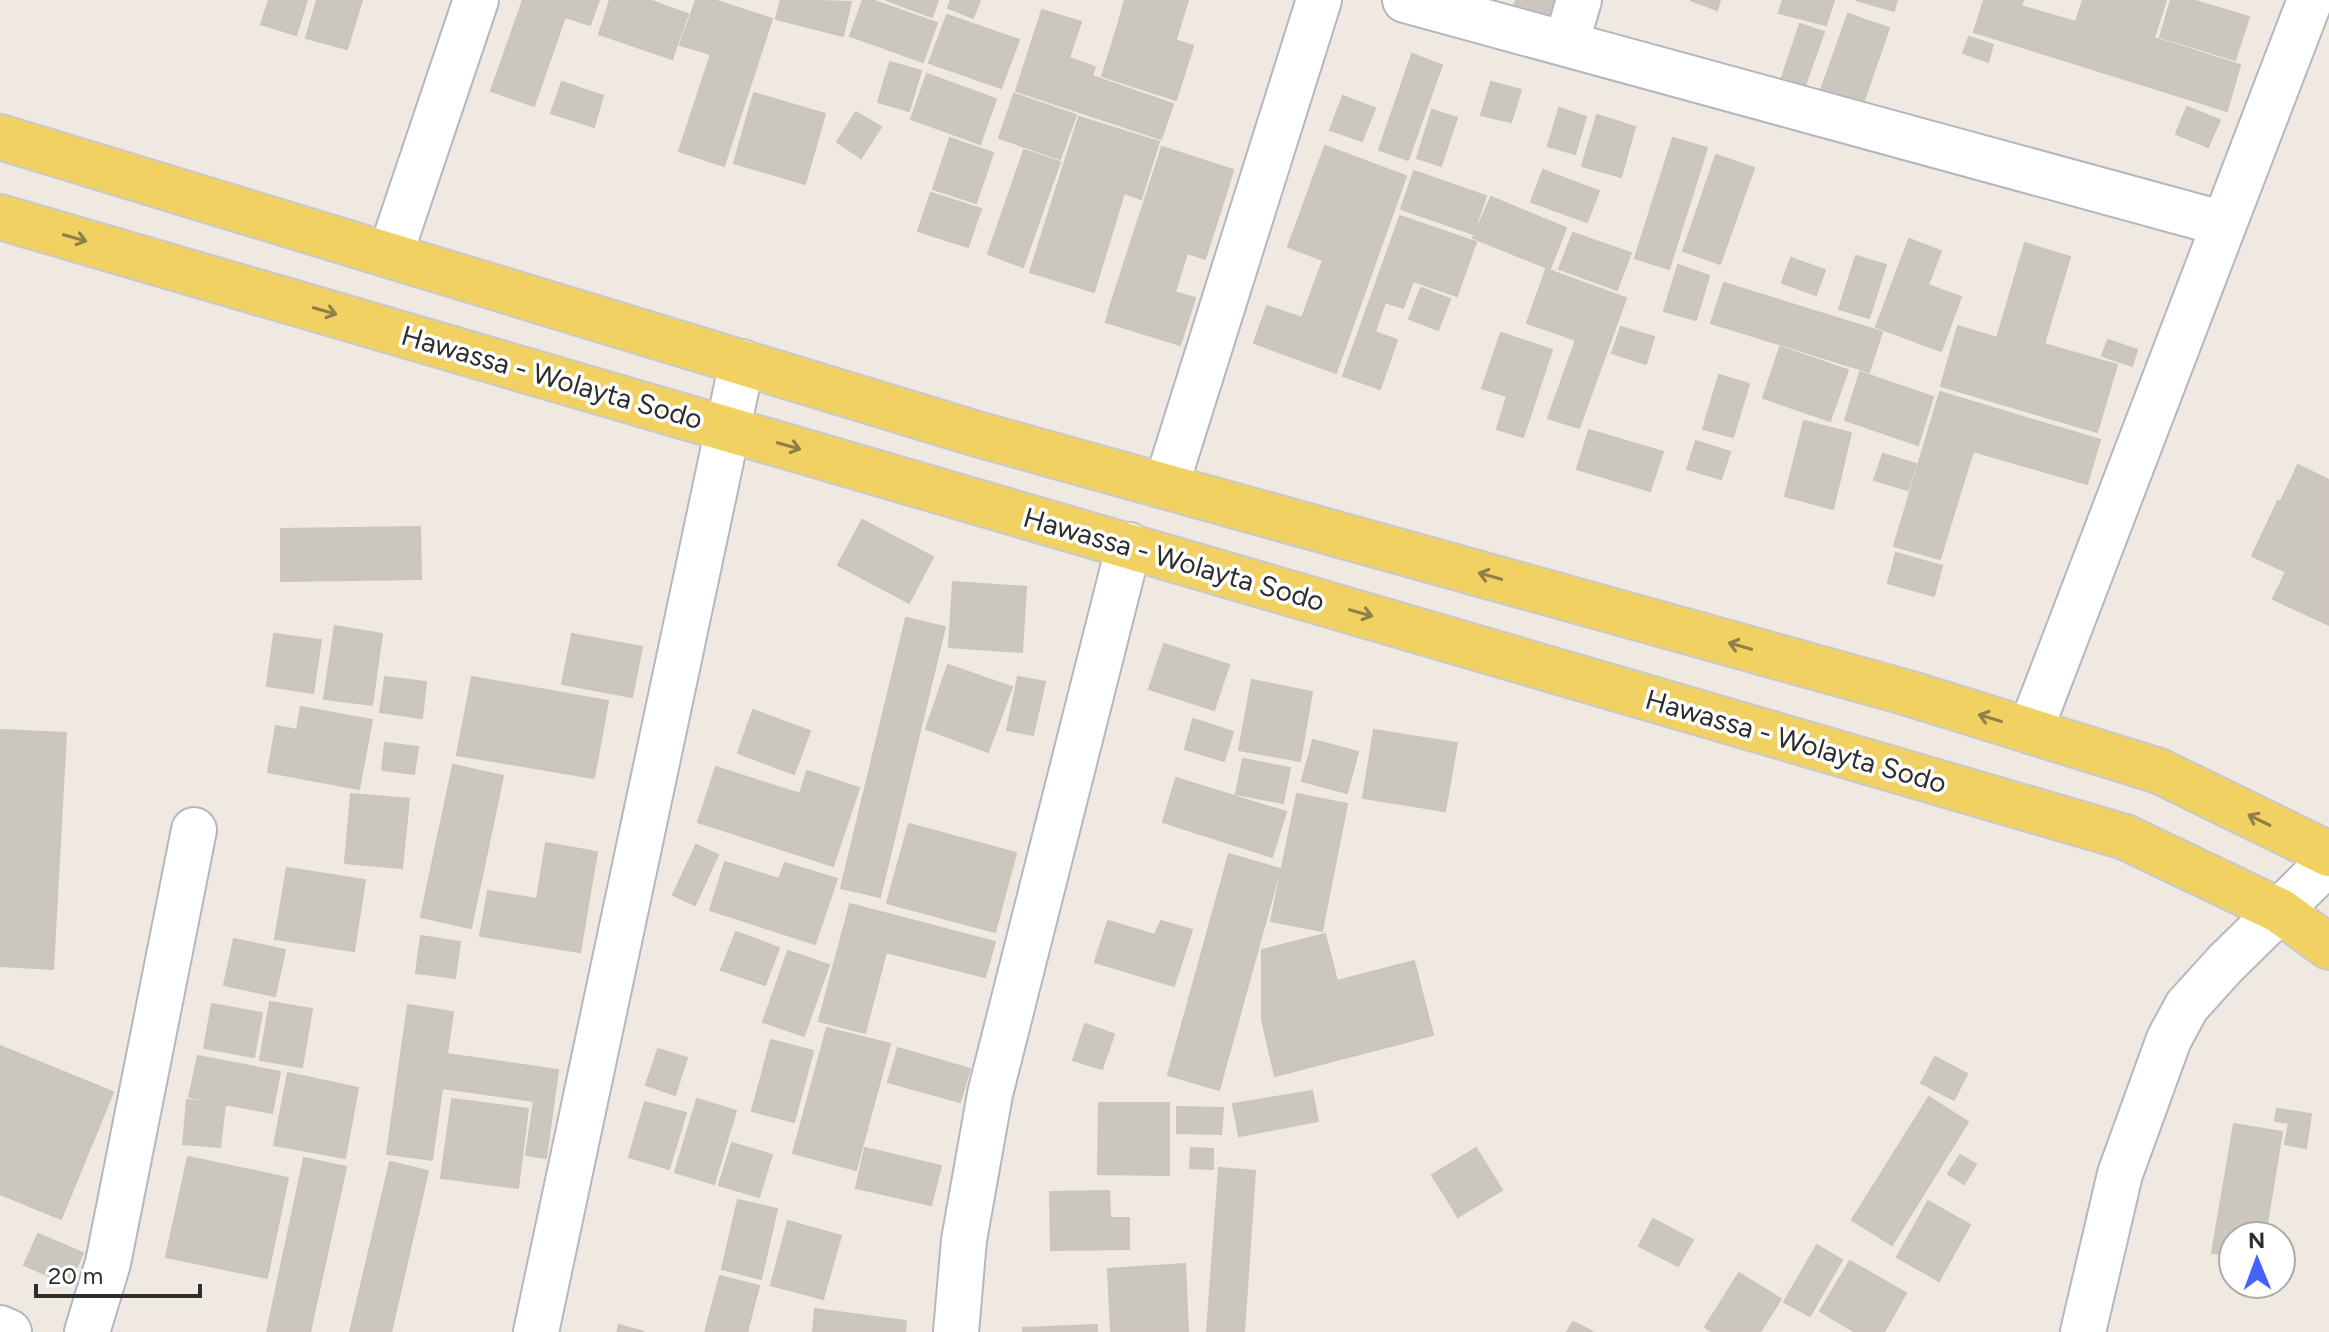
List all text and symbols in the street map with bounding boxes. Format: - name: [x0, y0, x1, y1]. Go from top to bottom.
- one-way arrow: [61, 231, 87, 246]
- one-way arrow: [311, 304, 337, 319]
- street label: Hawassa - Wolayta Sodo: [398, 318, 706, 436]
- one-way arrow: [776, 439, 802, 454]
- street label: Hawassa - Wolayta Sodo: [1020, 500, 1328, 618]
- one-way arrow: [1477, 568, 1503, 583]
- one-way arrow: [1348, 607, 1374, 622]
- one-way arrow: [1728, 638, 1754, 653]
- street label: Hawassa - Wolayta Sodo: [1642, 682, 1950, 800]
- one-way arrow: [1978, 710, 2004, 725]
- one-way arrow: [2247, 812, 2271, 827]
- north arrow: [2217, 1220, 2297, 1300]
- text: N: [2248, 1227, 2265, 1254]
- scale bar: [36, 1248, 200, 1298]
- text: 20 m: [48, 1261, 103, 1290]

